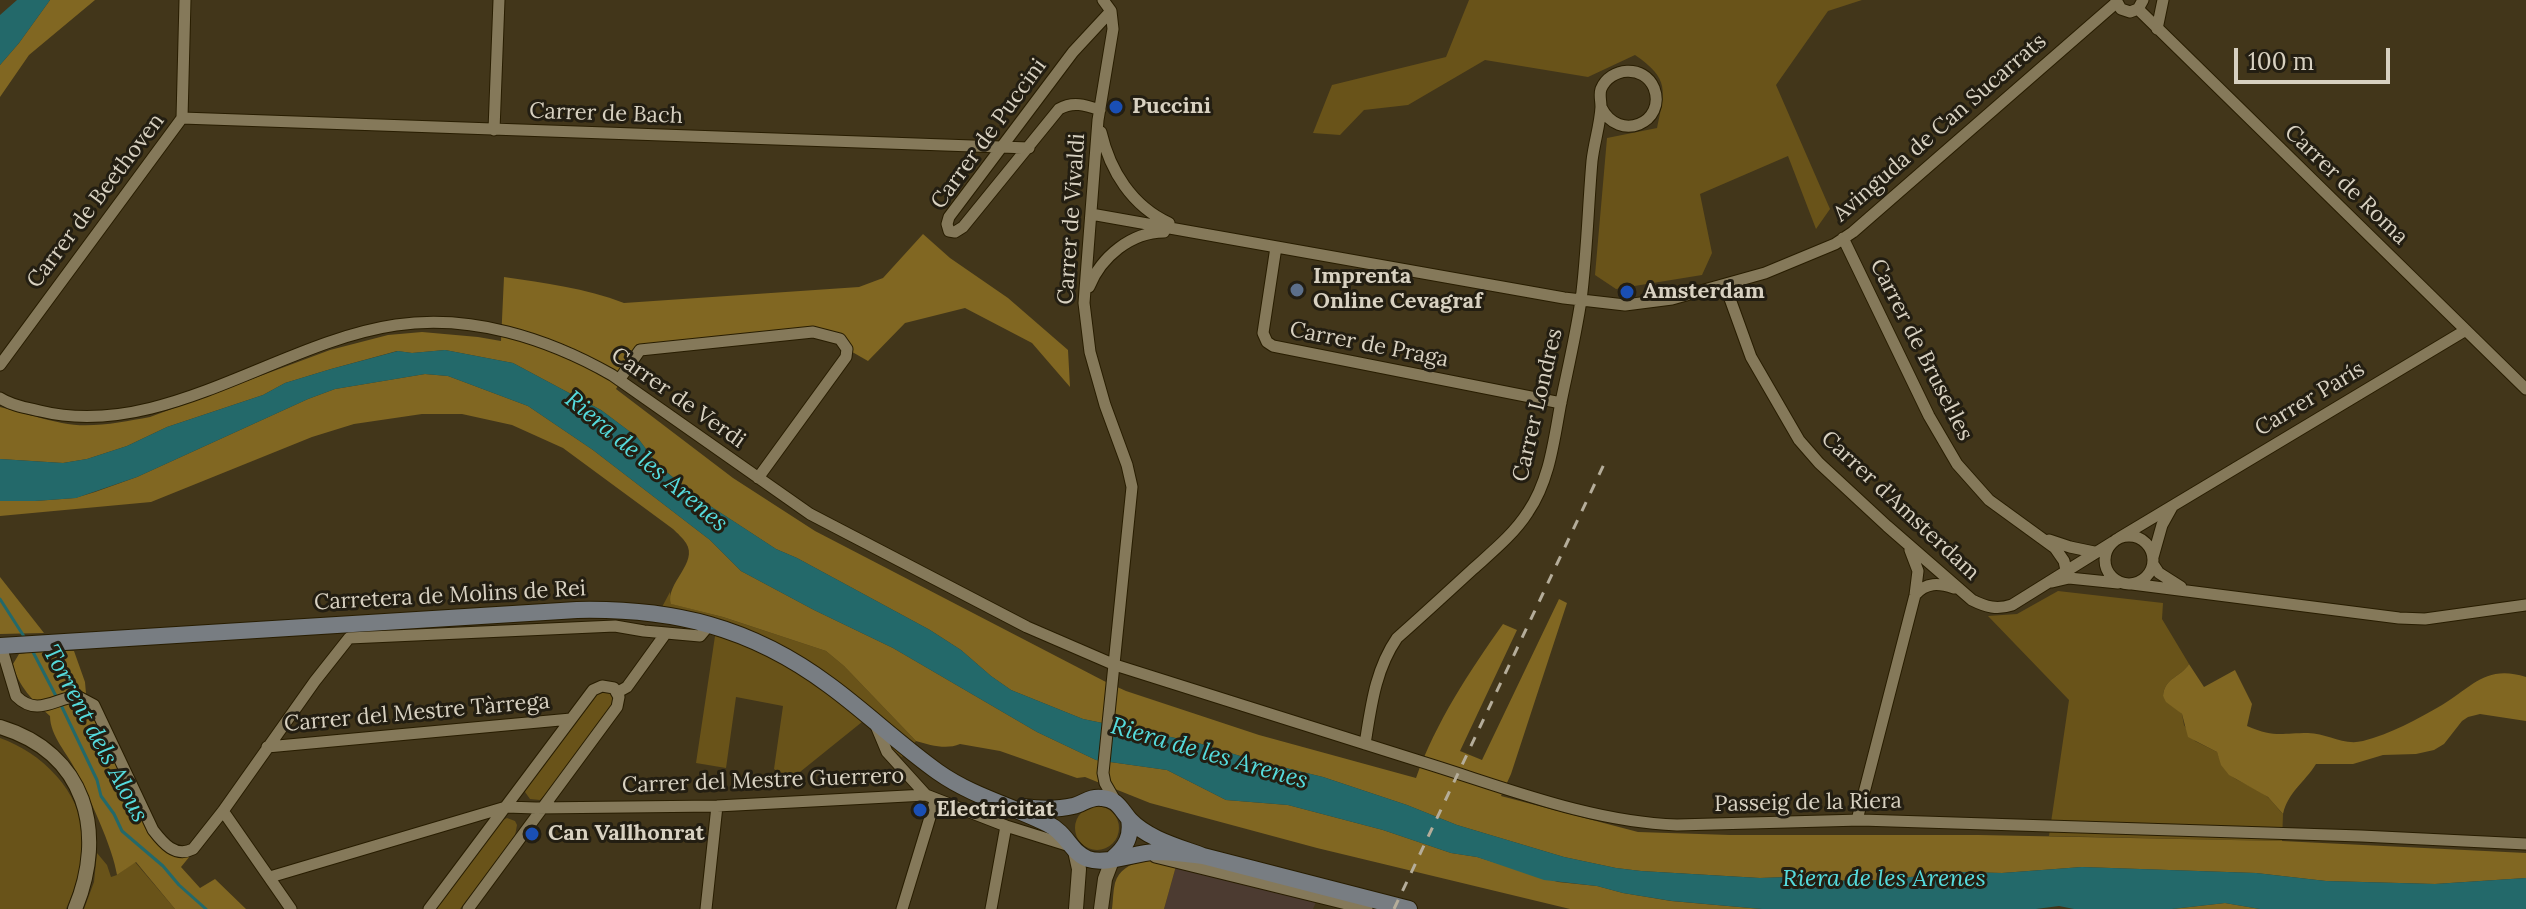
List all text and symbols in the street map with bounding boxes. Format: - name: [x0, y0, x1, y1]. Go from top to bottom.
- street label: Avinguda de Can Sucarrats: [1828, 28, 2052, 228]
- scale bar: [2238, 32, 2394, 82]
- text: 100 m: [2248, 46, 2314, 77]
- street label: Carrer de Puccini: [926, 54, 1052, 214]
- place label: Puccini: [1132, 94, 1211, 120]
- street label: Carrer de Bach: [529, 98, 683, 130]
- marker: Puccini: [1107, 98, 1125, 116]
- street label: Carrer de Beethoven: [22, 109, 170, 293]
- street label: Carrer de Roma: [2279, 119, 2413, 251]
- street label: Carrer de Vivaldi: [1053, 133, 1091, 305]
- street label: Carrer de Brusel·les: [1864, 255, 1978, 445]
- place label: Imprenta Online Cevagraf: [1313, 264, 1482, 316]
- place label: Amsterdam: [1643, 279, 1765, 305]
- marker: Imprenta Online Cevagraf: [1288, 281, 1306, 299]
- marker: Amsterdam: [1618, 283, 1636, 301]
- street label: Carrer de Praga: [1287, 317, 1451, 373]
- street label: Carrer Londres: [1508, 326, 1568, 484]
- street label: Carrer de Verdi: [606, 342, 750, 454]
- street label: Carrer París: [2250, 356, 2370, 442]
- water label: Riera de les Arenes: [559, 386, 733, 538]
- street label: Carrer d'Amsterdam: [1815, 426, 1985, 586]
- street label: Carretera de Molins de Rei: [313, 576, 587, 616]
- water label: Torrent dels Alous: [36, 641, 154, 827]
- street label: Carrer del Mestre Tàrrega: [283, 688, 551, 738]
- water label: Riera de les Arenes: [1107, 712, 1311, 796]
- street label: Carrer del Mestre Guerrero: [621, 763, 905, 799]
- street label: Passeig de la Riera: [1714, 788, 1902, 818]
- place label: Electricitat: [936, 797, 1055, 823]
- marker: Electricitat: [911, 801, 929, 819]
- place label: Can Vallhonrat: [548, 821, 705, 847]
- marker: Can Vallhonrat: [523, 825, 541, 843]
- water label: Riera de les Arenes: [1782, 865, 1986, 893]

